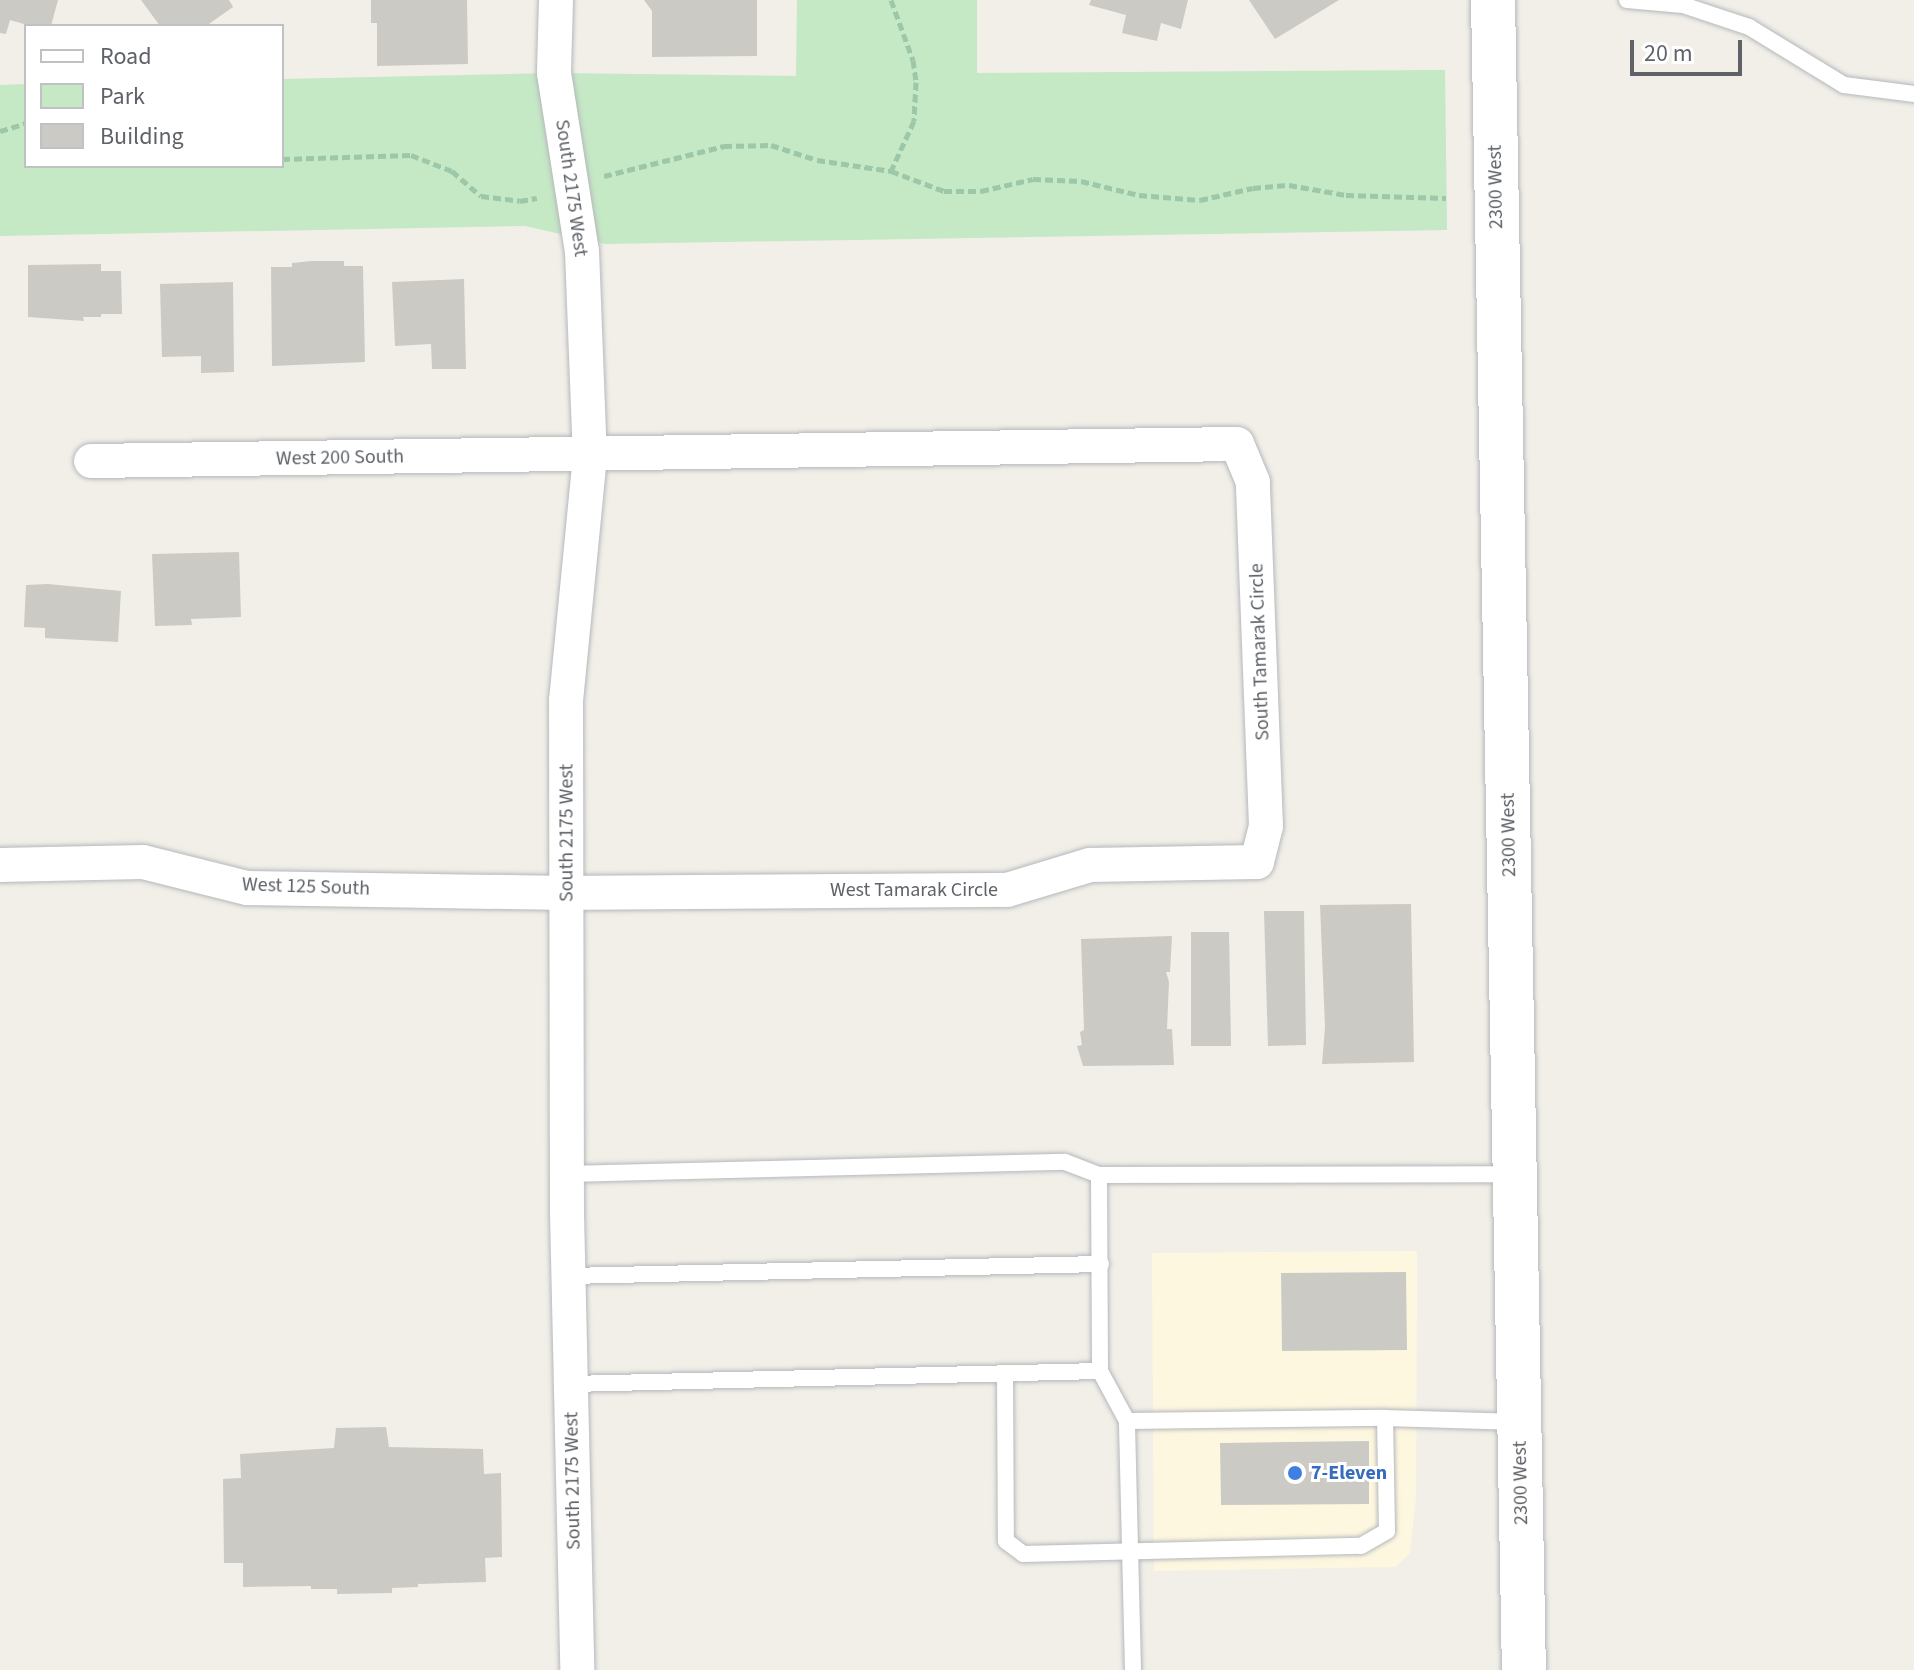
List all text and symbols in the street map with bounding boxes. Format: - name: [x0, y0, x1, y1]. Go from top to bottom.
- legend: [24, 24, 284, 168]
- scale bar: [1634, 24, 1746, 74]
- text: 20 m: [1644, 36, 1693, 71]
- text: Road: [100, 39, 152, 74]
- text: Park: [100, 79, 145, 114]
- street label: South 2175 West: [550, 118, 592, 258]
- text: Building: [100, 119, 184, 154]
- street label: 2300 West: [1483, 145, 1509, 229]
- street label: West 200 South: [276, 445, 404, 471]
- street label: South Tamarak Circle: [1245, 563, 1275, 741]
- street label: South 2175 West: [555, 764, 579, 902]
- street label: 2300 West: [1496, 793, 1522, 877]
- street label: West 125 South: [242, 873, 370, 901]
- street label: West Tamarak Circle: [830, 878, 998, 902]
- street label: South 2175 West: [560, 1412, 586, 1550]
- street label: 2300 West: [1508, 1441, 1534, 1525]
- place label: 7-Eleven: [1311, 1461, 1387, 1485]
- marker: 7-Eleven: [1286, 1464, 1304, 1482]

